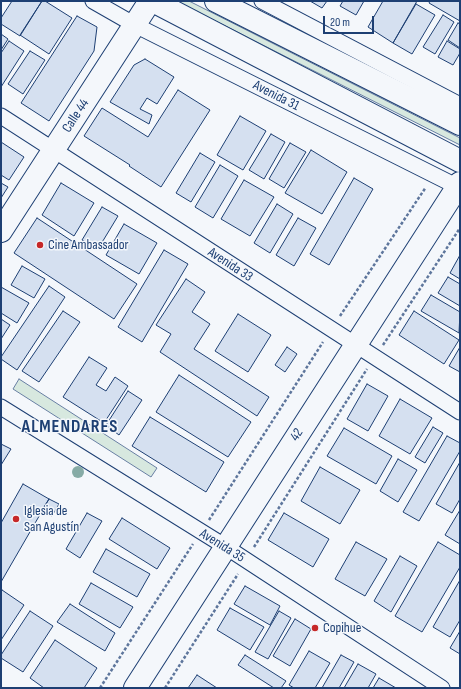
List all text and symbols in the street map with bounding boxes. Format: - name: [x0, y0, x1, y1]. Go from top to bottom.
- scale bar: [325, 8, 376, 34]
- text: 20 m: [330, 15, 350, 30]
- street label: Avenida 31: [250, 77, 302, 115]
- street label: Calle 44: [59, 96, 93, 136]
- place label: Cine Ambassador: [48, 237, 129, 253]
- marker: Cine Ambassador: [35, 240, 45, 250]
- street label: Avenida 33: [204, 244, 256, 286]
- district label: ALMENDARES: [22, 416, 118, 438]
- street label: 42: [287, 426, 307, 444]
- place label: Iglesia de San Agustín: [24, 503, 79, 536]
- marker: Iglesia de San Agustín: [11, 514, 21, 524]
- street label: Avenida 35: [196, 526, 248, 566]
- place label: Copihue: [323, 620, 361, 636]
- marker: Copihue: [310, 623, 320, 633]

